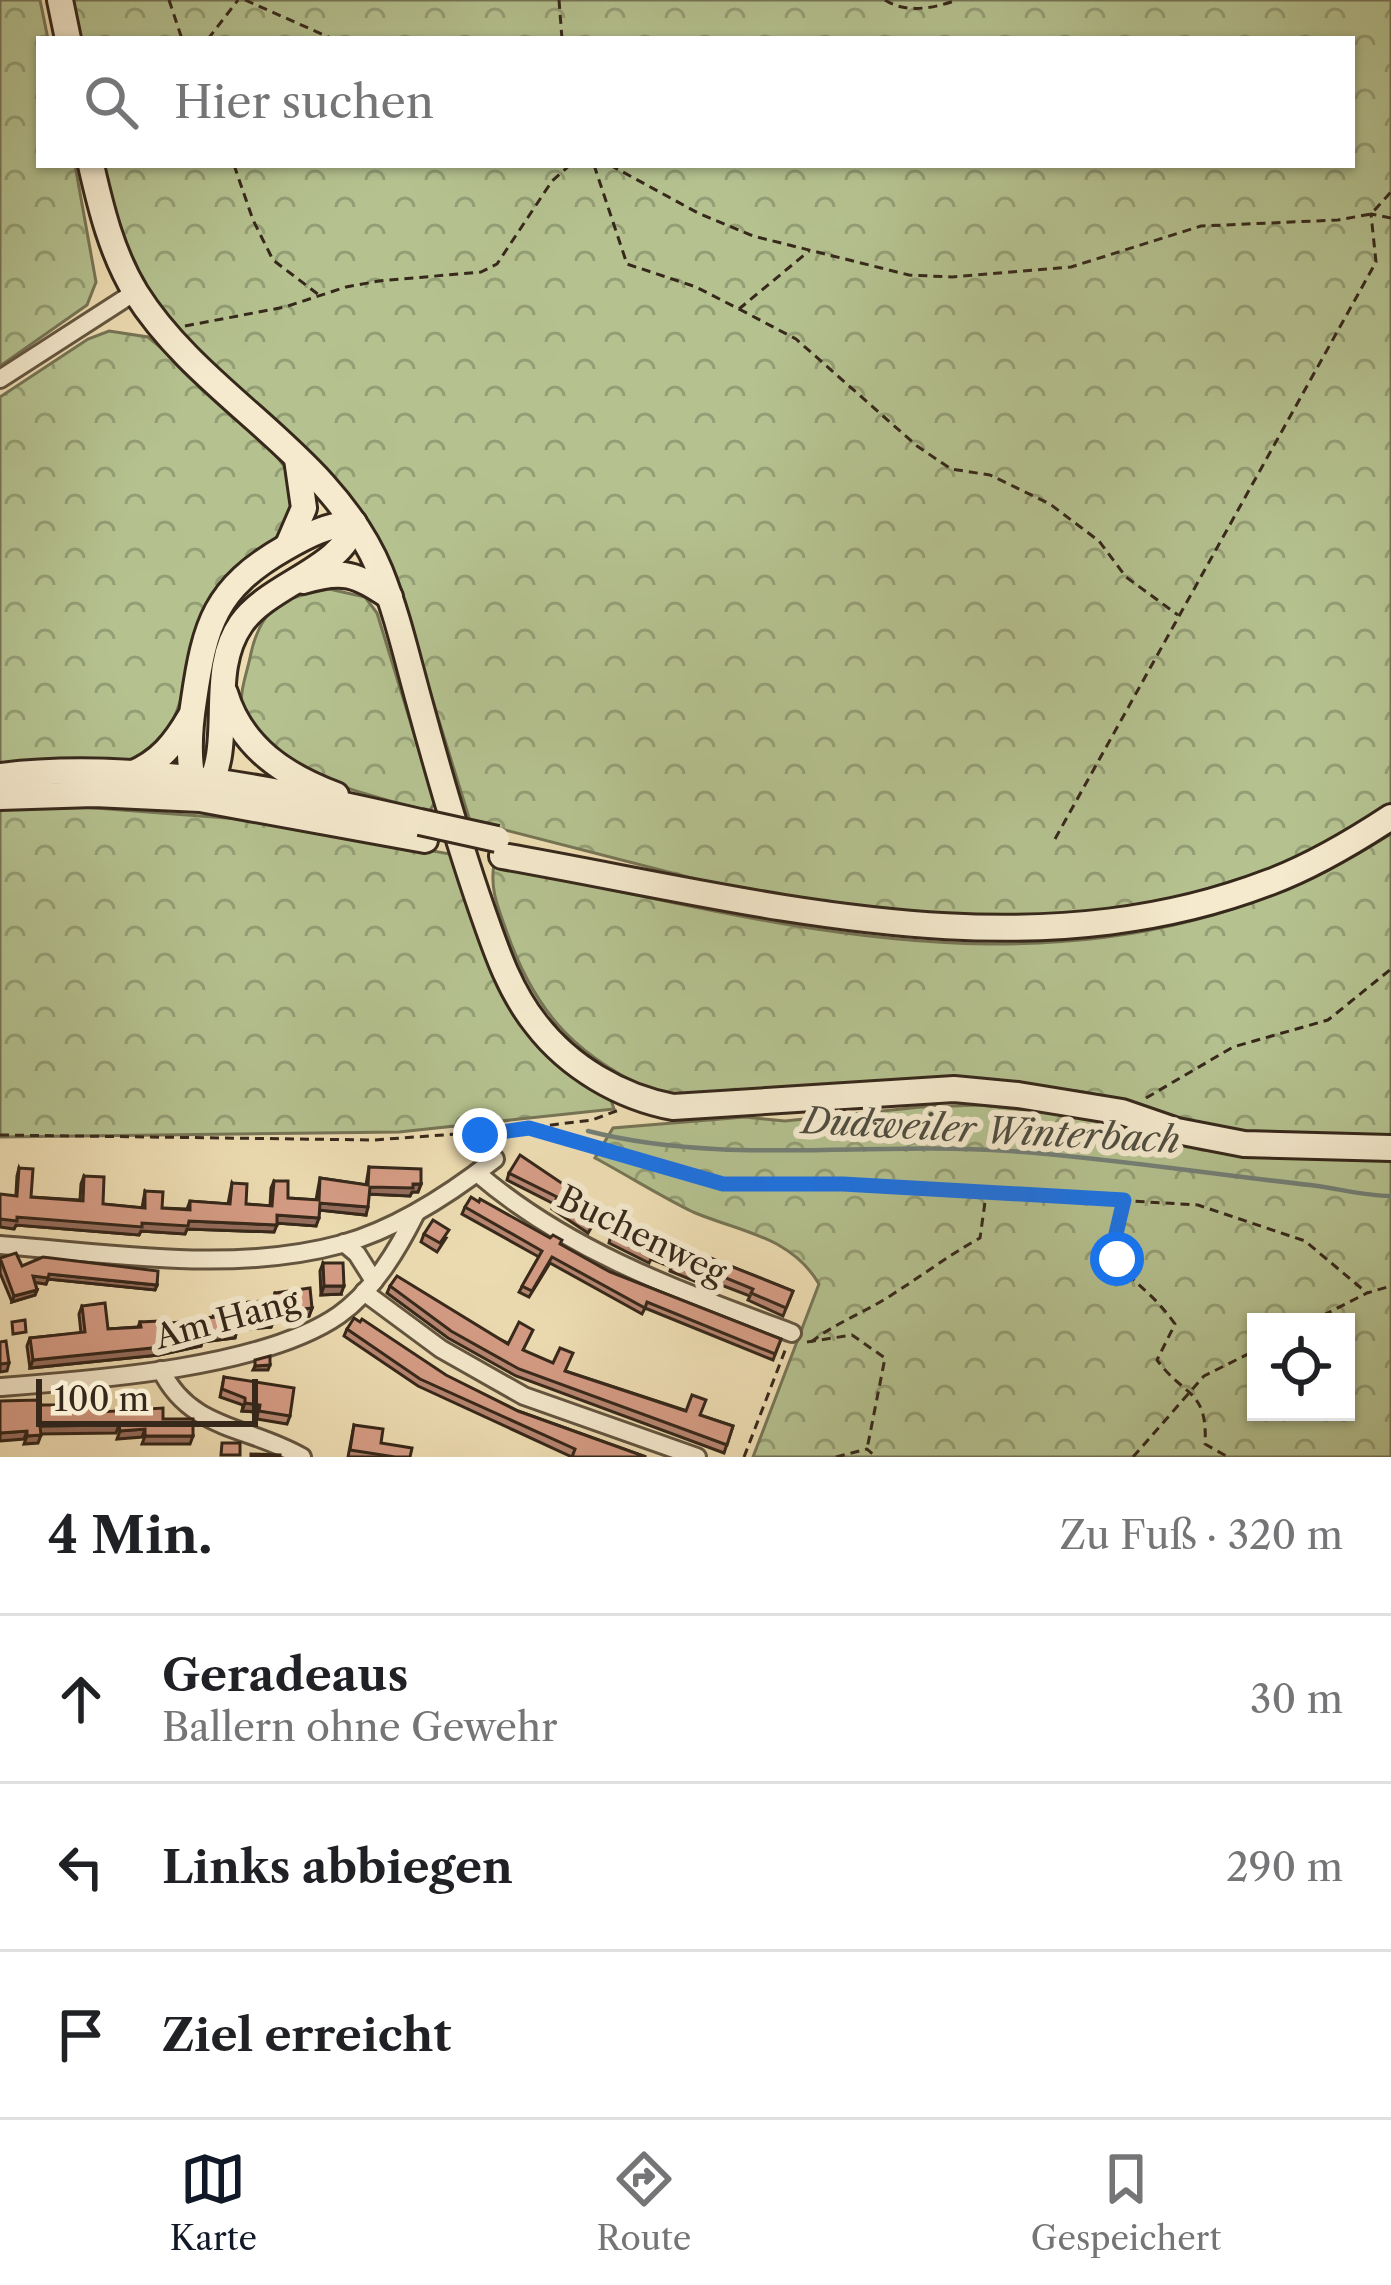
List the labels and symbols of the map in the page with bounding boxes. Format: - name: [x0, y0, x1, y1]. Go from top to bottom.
- water label: Dudweiler Winterbach: [798, 1098, 1181, 1162]
- route end: [453, 1108, 507, 1162]
- street label: Buchenweg: [551, 1177, 733, 1294]
- route start: [1090, 1232, 1144, 1286]
- street label: Am Hang: [150, 1280, 304, 1358]
- scale bar: [36, 1373, 258, 1426]

